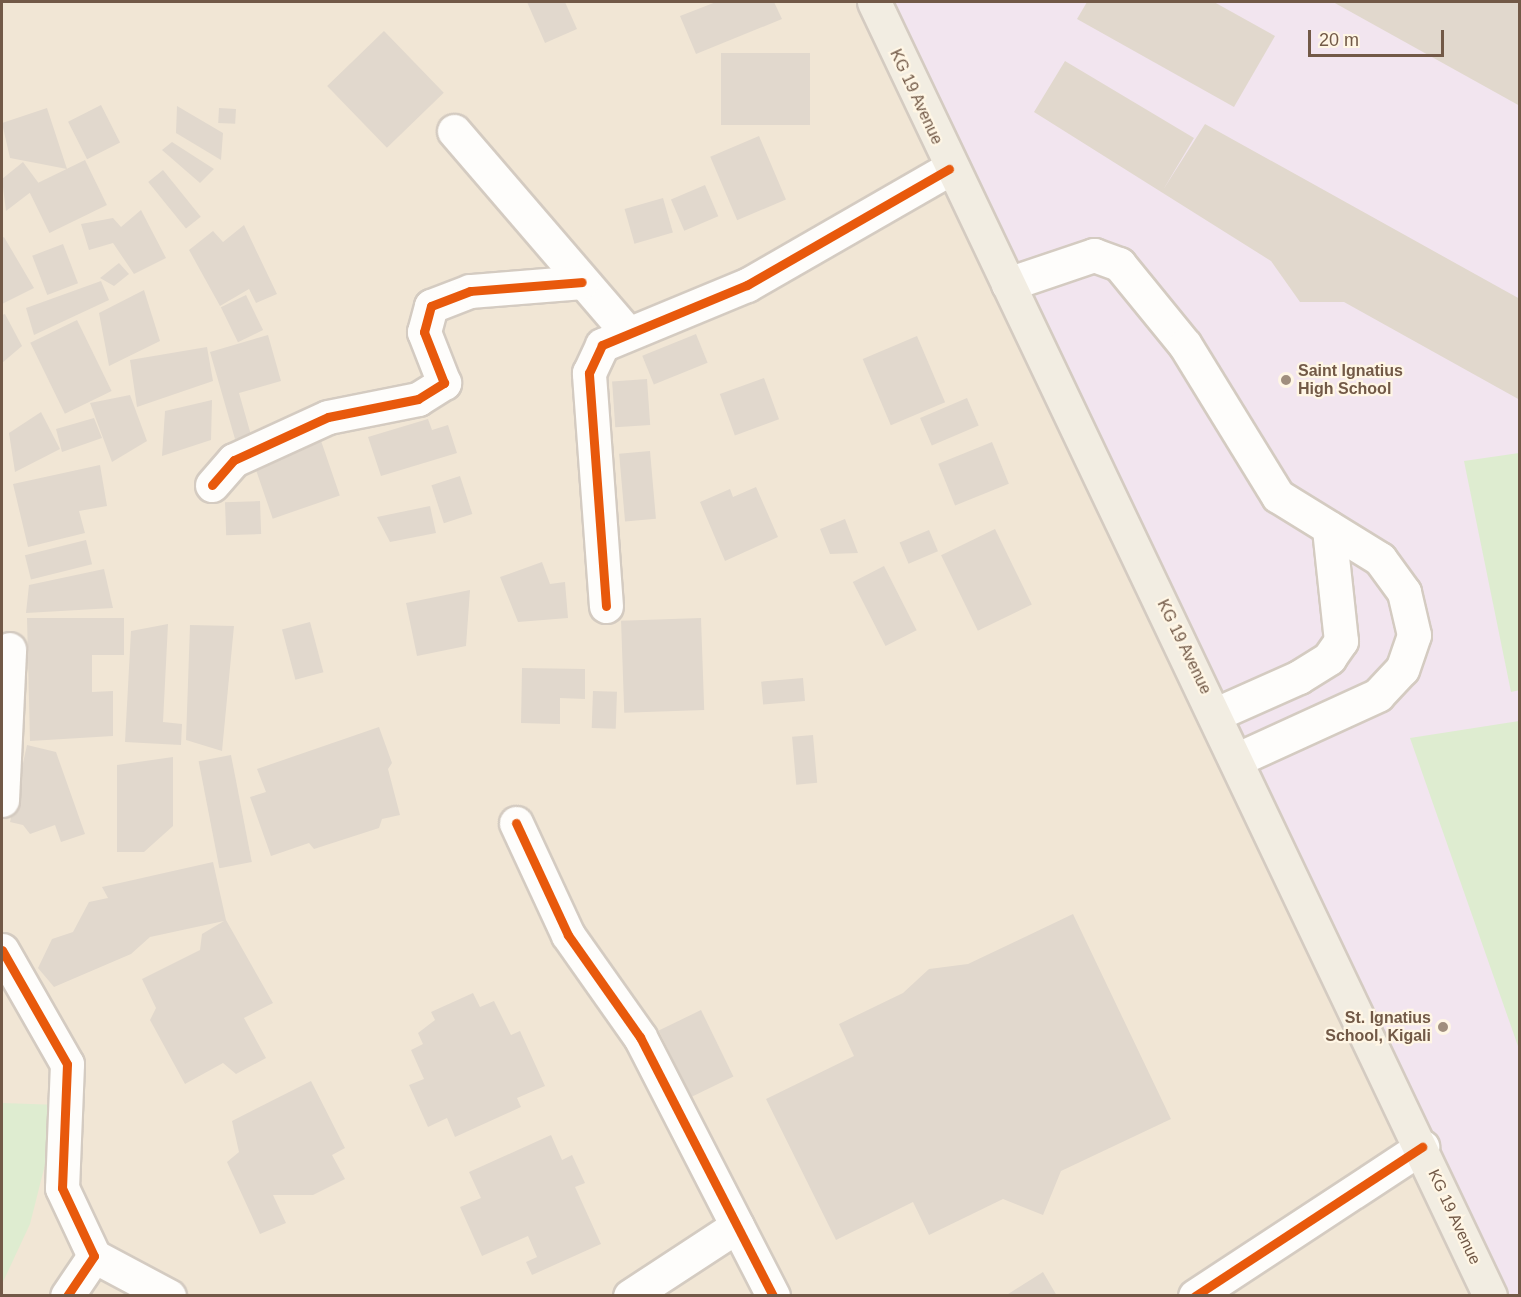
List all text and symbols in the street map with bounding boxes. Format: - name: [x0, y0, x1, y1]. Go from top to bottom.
- scale bar: [1311, 18, 1448, 56]
- text: 20 m: [1319, 30, 1359, 50]
- street label: KG 19 Avenue: [885, 46, 947, 148]
- place label: Saint Ignatius High School: [1298, 361, 1403, 399]
- marker: Saint Ignatius High School: [1279, 373, 1293, 387]
- street label: KG 19 Avenue: [1153, 596, 1215, 698]
- place label: St. Ignatius School, Kigali: [1325, 1008, 1431, 1046]
- marker: St. Ignatius School, Kigali: [1436, 1020, 1450, 1034]
- street label: KG 19 Avenue: [1423, 1166, 1485, 1268]

